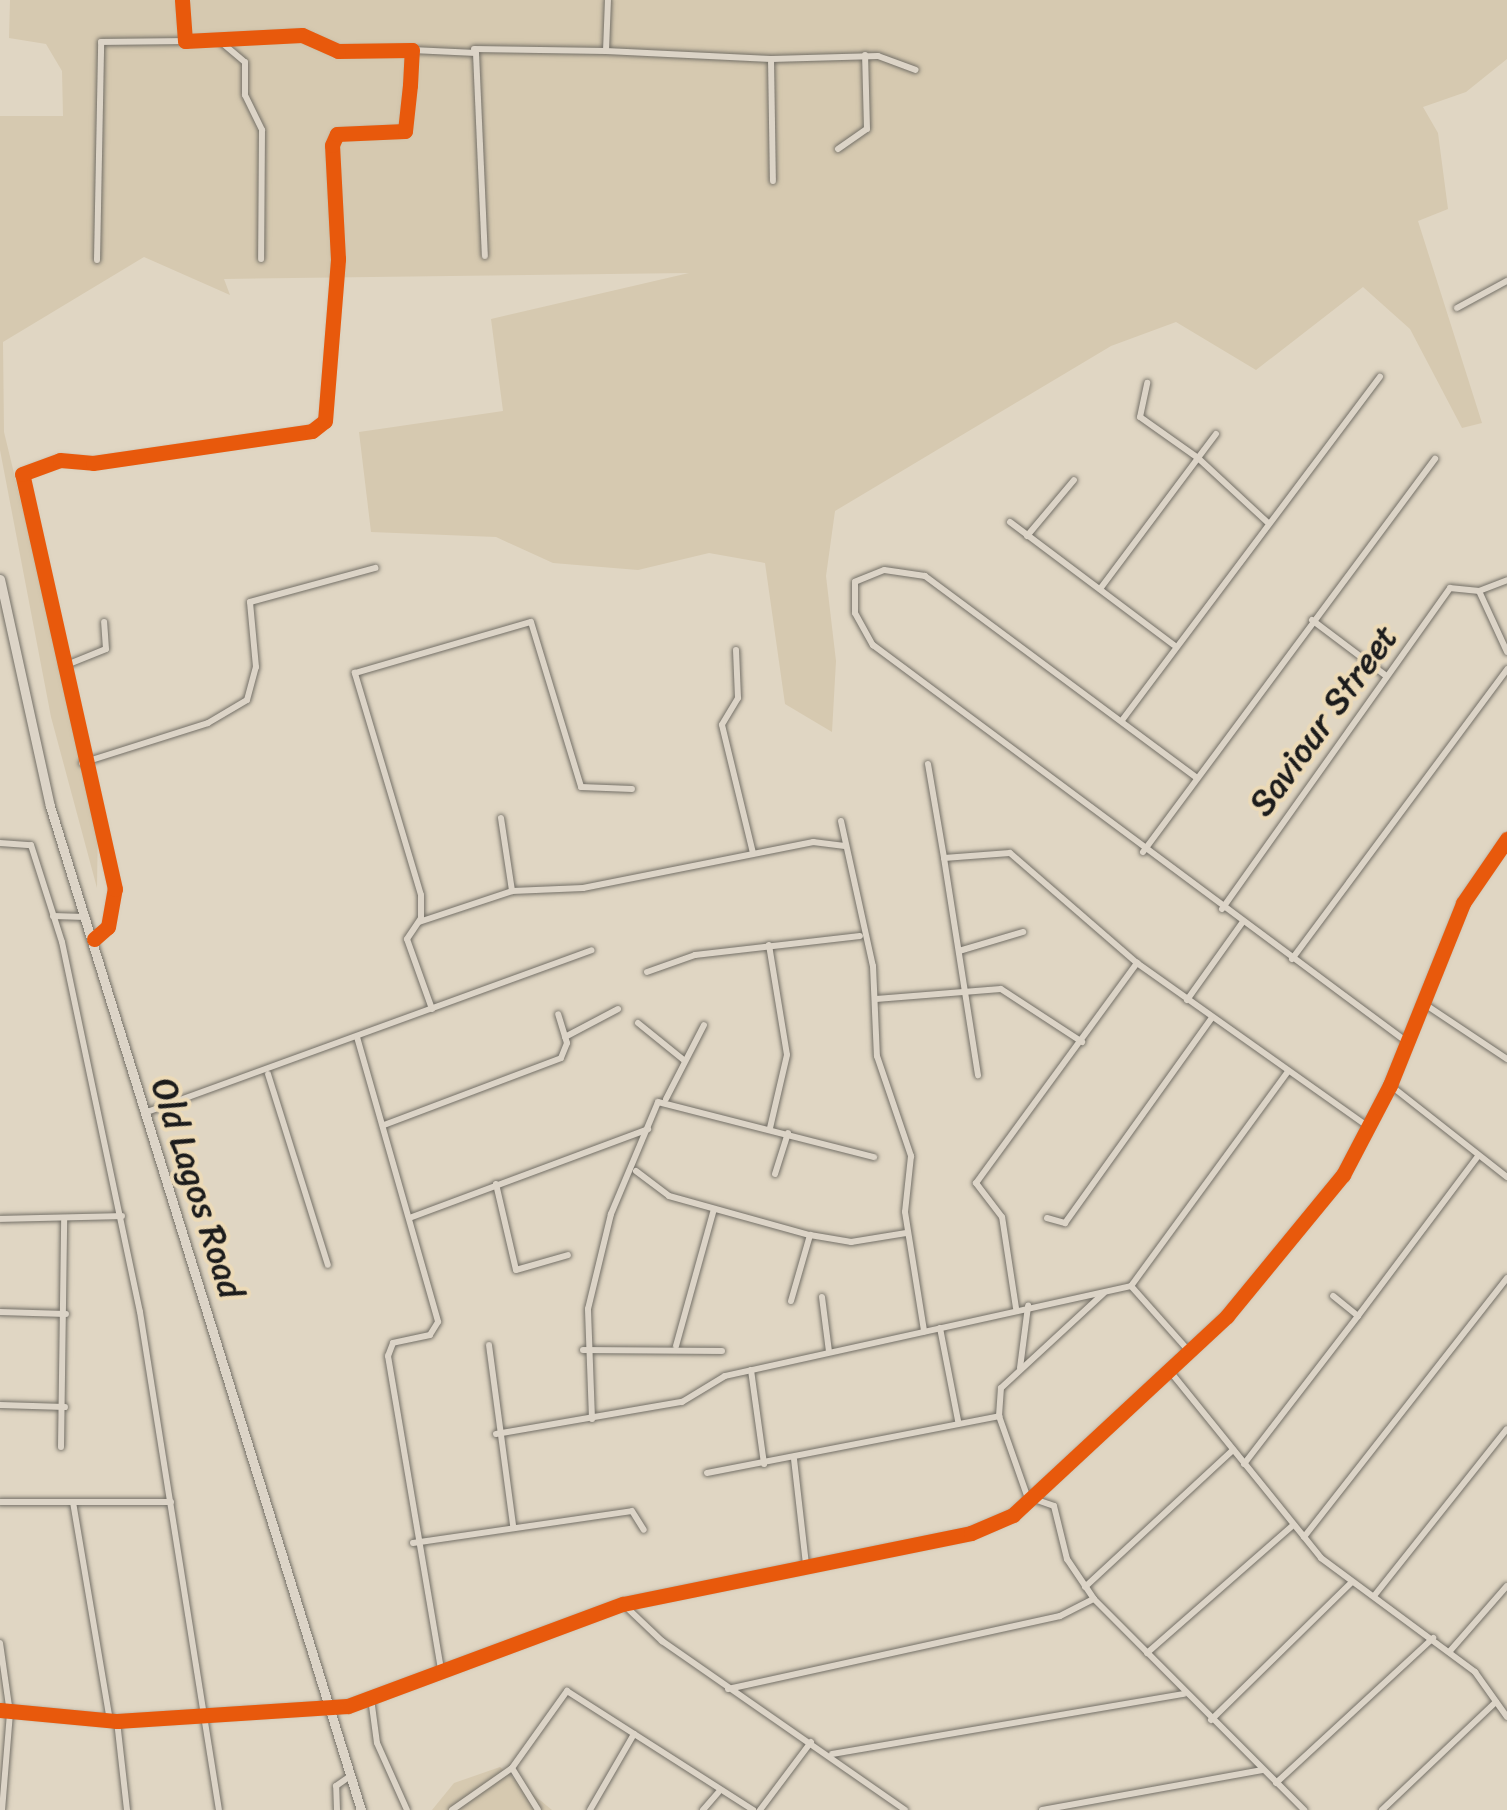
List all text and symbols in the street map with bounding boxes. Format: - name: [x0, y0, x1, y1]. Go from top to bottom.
- street label: Saviour Street: [1239, 616, 1407, 824]
- street label: Old Lagos Road: [143, 1072, 253, 1304]

